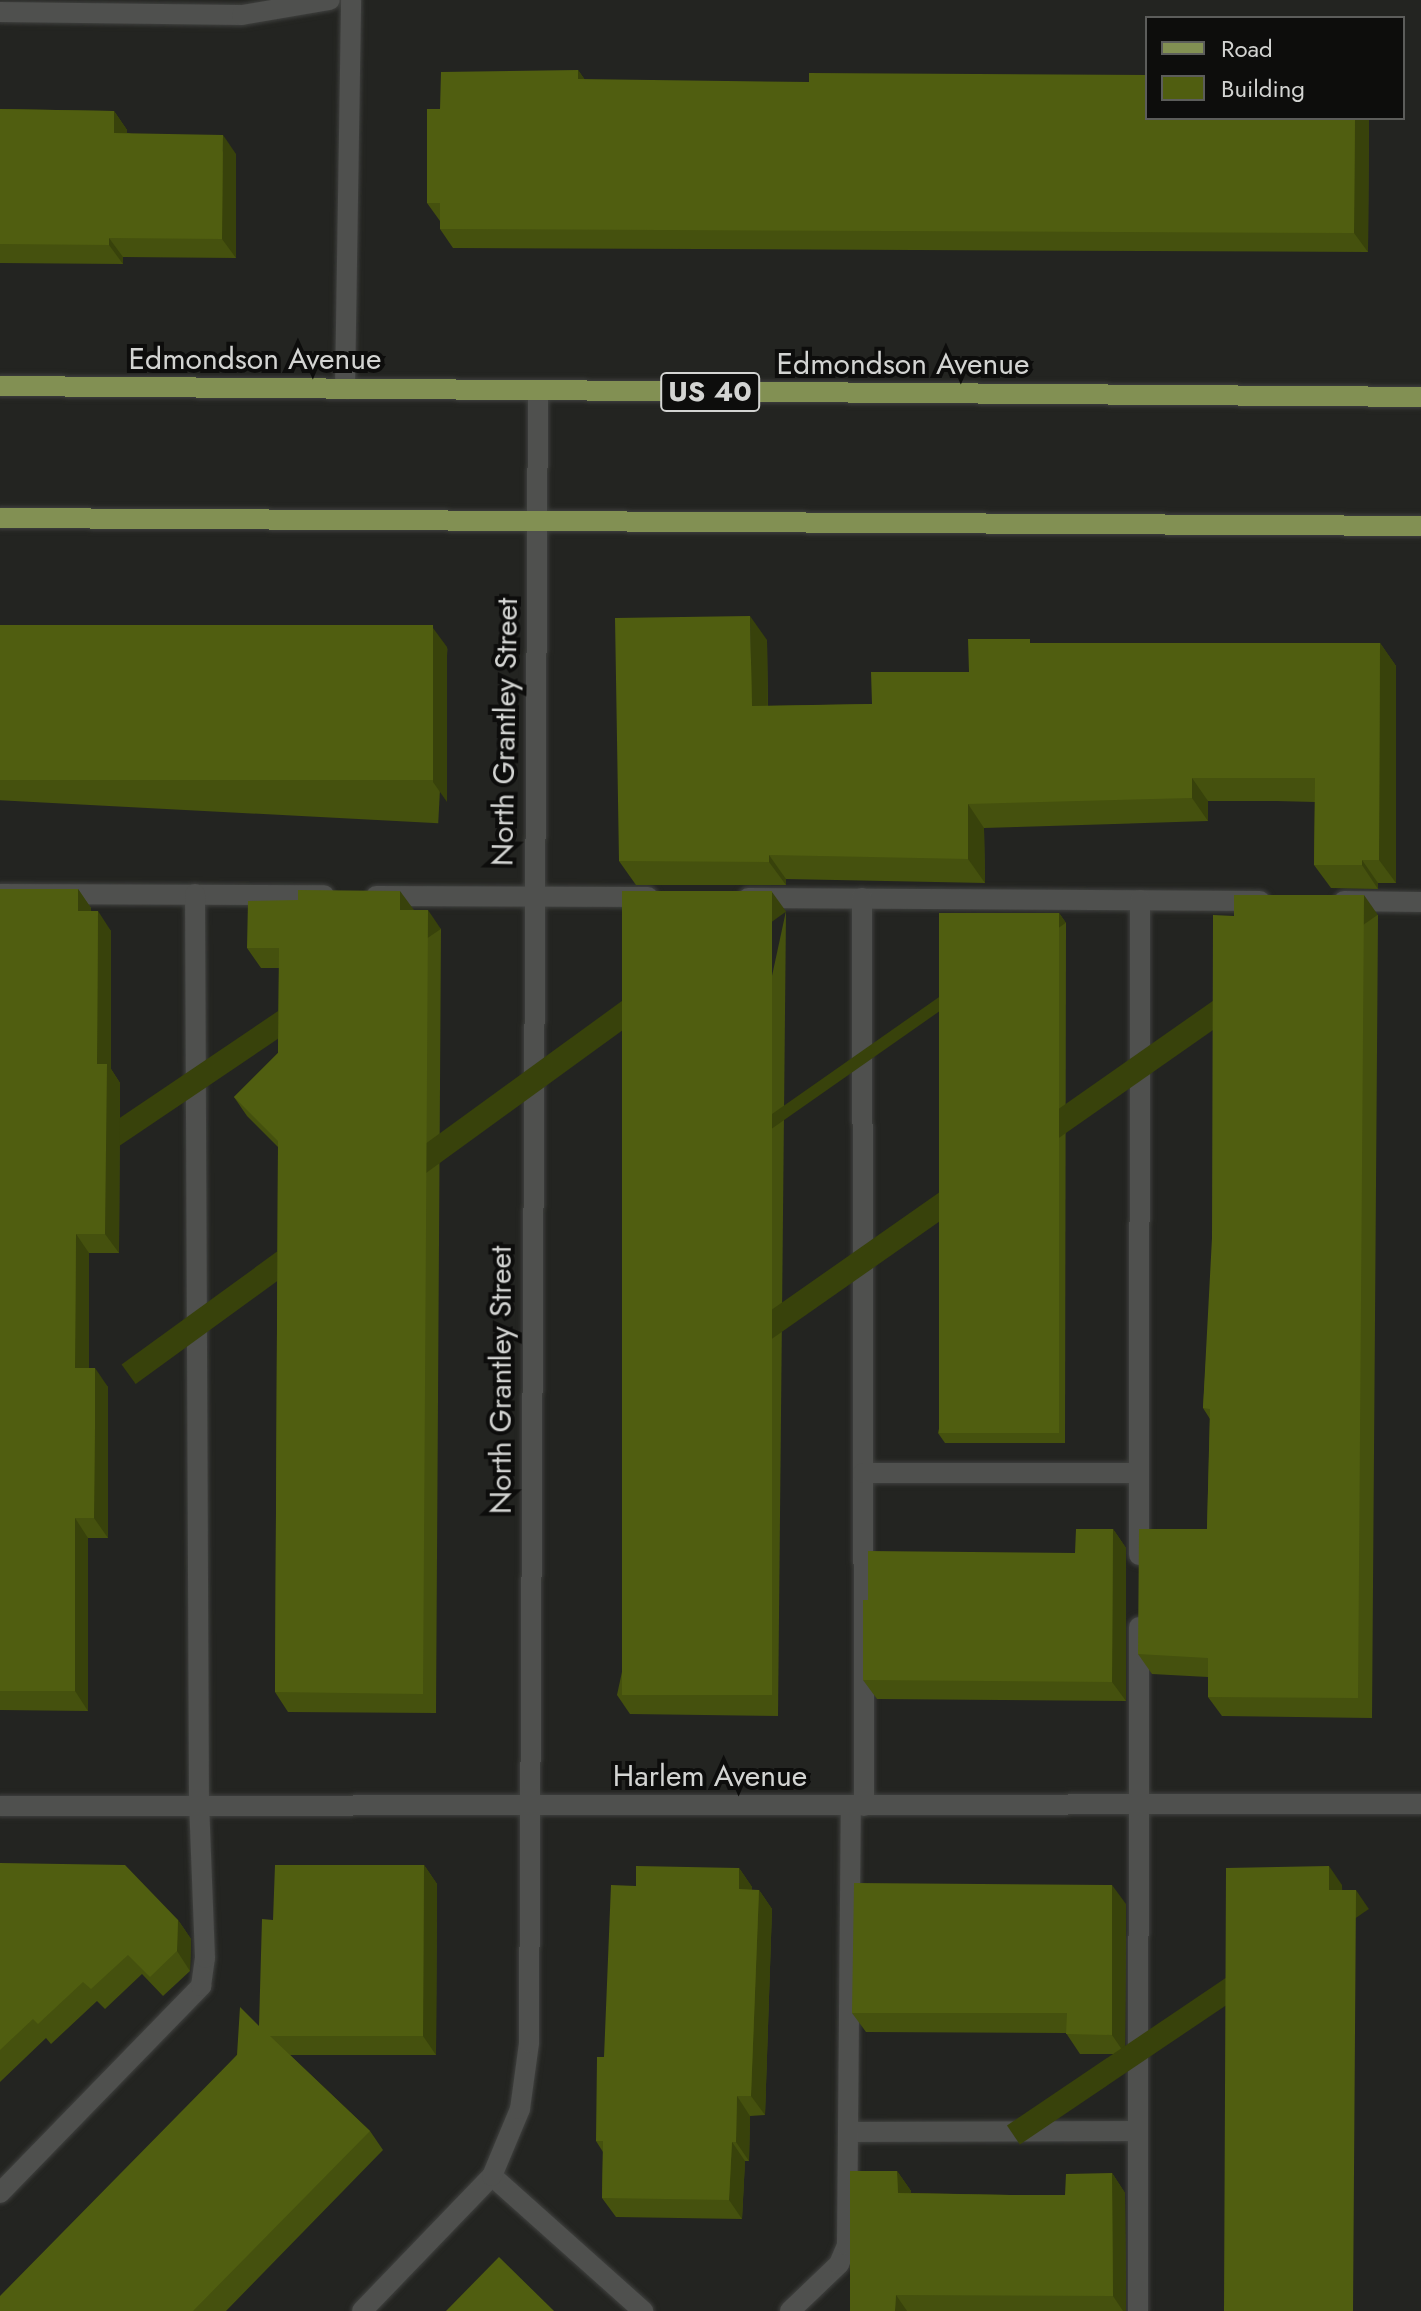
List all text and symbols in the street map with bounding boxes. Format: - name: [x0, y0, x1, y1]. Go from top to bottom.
- legend: [1145, 16, 1405, 120]
- text: Road: [1221, 31, 1273, 66]
- text: Building: [1221, 71, 1305, 106]
- street label: Edmondson Avenue: [129, 341, 381, 377]
- street label: Edmondson Avenue: [777, 346, 1029, 382]
- road number: US 40: [660, 368, 760, 416]
- street label: North Grantley Street: [485, 597, 525, 867]
- street label: North Grantley Street: [483, 1246, 519, 1514]
- street label: Harlem Avenue: [613, 1758, 807, 1794]

